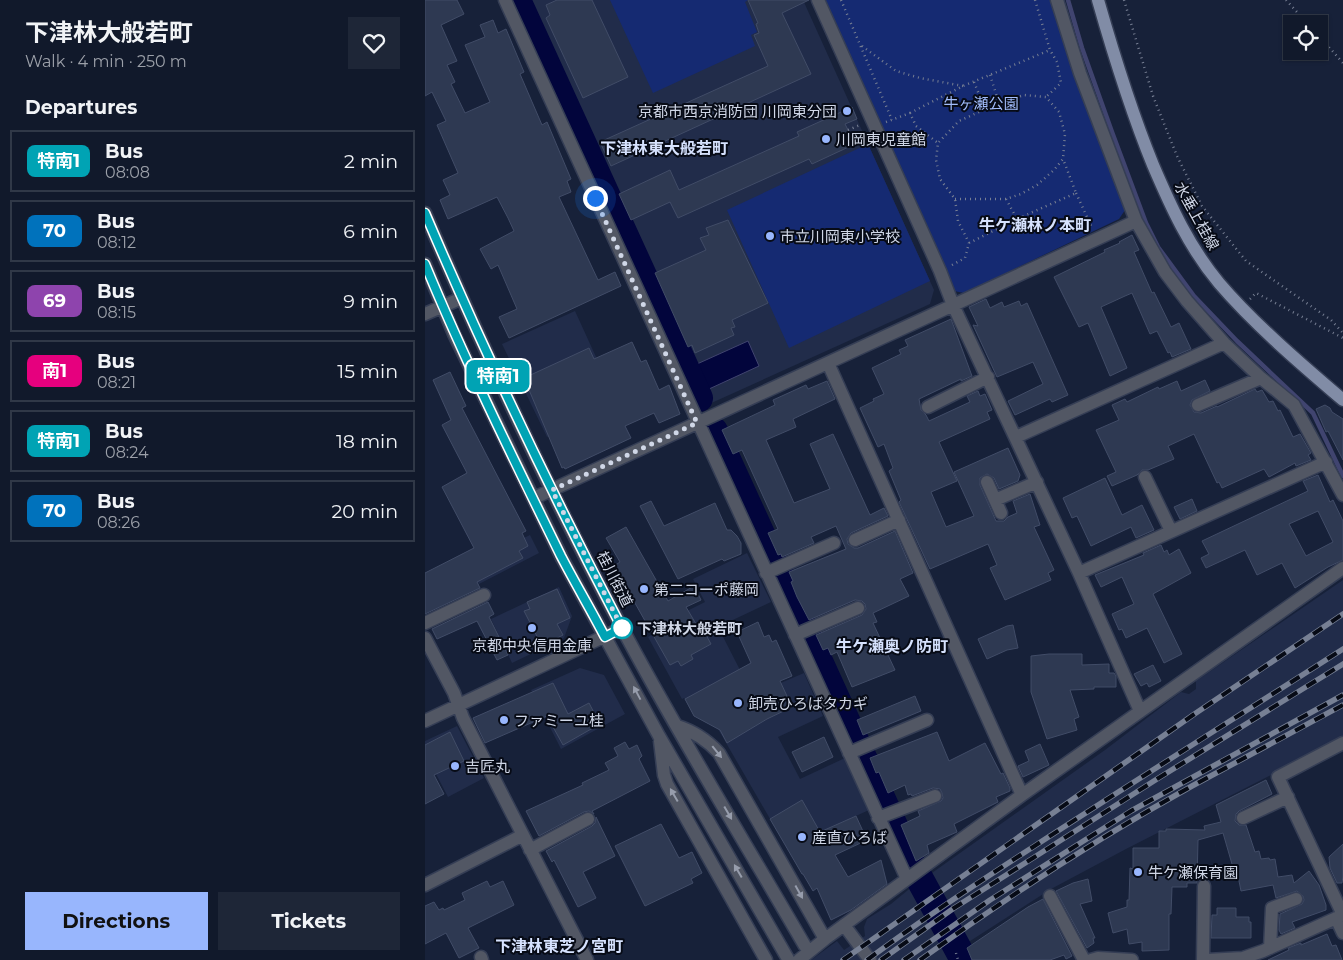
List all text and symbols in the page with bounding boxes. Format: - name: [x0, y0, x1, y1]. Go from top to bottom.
- map controls: [1283, 15, 1328, 60]
- button: locate: [1283, 15, 1328, 60]
- button: heart: [348, 17, 400, 69]
- text: 下津林大般若町: [25, 18, 193, 47]
- text: Walk · 4 min · 250 m: [25, 52, 187, 71]
- park label: 牛ヶ瀬公園: [943, 94, 1019, 113]
- text: Departures: [25, 96, 137, 119]
- place label: 京都市西京消防団 川岡東分団: [638, 102, 837, 121]
- marker: 京都市西京消防団 川岡東分団: [841, 105, 853, 117]
- place label: 川岡東児童館: [836, 130, 926, 149]
- marker: 川岡東児童館: [820, 133, 832, 145]
- district label: 下津林東大般若町: [600, 139, 728, 158]
- text: Bus: [105, 140, 143, 163]
- text: 特南1: [37, 150, 80, 172]
- text: 2 min: [344, 150, 398, 173]
- text: 08:08: [105, 163, 150, 182]
- street label: 水垂上桂線: [1171, 179, 1223, 253]
- your location: [583, 186, 608, 211]
- text: Bus: [97, 210, 135, 233]
- district label: 牛ケ瀬林ノ本町: [979, 216, 1091, 235]
- text: 70: [43, 220, 66, 242]
- text: 6 min: [343, 220, 398, 243]
- place label: 市立川岡東小学校: [780, 227, 900, 246]
- marker: 市立川岡東小学校: [764, 230, 776, 242]
- text: 08:12: [97, 233, 136, 252]
- text: Bus: [97, 280, 135, 303]
- text: 69: [43, 290, 66, 312]
- text: 9 min: [343, 290, 398, 313]
- text: 08:15: [97, 303, 136, 322]
- text: Bus: [97, 350, 135, 373]
- text: 南1: [42, 360, 67, 382]
- text: 15 min: [337, 360, 398, 383]
- line badge: 特南1: [469, 360, 527, 392]
- text: 特南1: [476, 365, 520, 387]
- text: 08:21: [97, 373, 136, 392]
- text: Bus: [105, 420, 143, 443]
- text: 特南1: [37, 430, 80, 452]
- text: 18 min: [336, 430, 398, 453]
- text: 08:24: [105, 443, 149, 462]
- text: Bus: [97, 490, 135, 513]
- text: 70: [43, 500, 66, 522]
- text: 20 min: [332, 500, 398, 523]
- text: 08:26: [97, 513, 140, 532]
- street label: 桂川街道: [593, 548, 637, 610]
- place label: 第二コーポ藤岡: [654, 580, 759, 599]
- marker: 第二コーポ藤岡: [638, 583, 650, 595]
- marker: 下津林大般若町: [611, 617, 633, 639]
- place label: 下津林大般若町: [637, 619, 742, 638]
- marker: 京都中央信用金庫: [526, 622, 538, 634]
- place label: 京都中央信用金庫: [472, 636, 592, 655]
- district label: 牛ケ瀬奥ノ防町: [836, 637, 948, 656]
- one-way arrow: [633, 685, 641, 700]
- place label: 卸売ひろばタカギ: [748, 694, 868, 713]
- marker: 卸売ひろばタカギ: [732, 697, 744, 709]
- place label: ファミーユ桂: [514, 711, 604, 730]
- marker: ファミーユ桂: [498, 714, 510, 726]
- one-way arrow: [711, 745, 722, 758]
- place label: 吉匠丸: [465, 757, 510, 776]
- marker: 吉匠丸: [449, 760, 461, 772]
- one-way arrow: [669, 789, 678, 802]
- one-way arrow: [724, 806, 732, 821]
- place label: 産直ひろば: [812, 828, 887, 847]
- marker: 産直ひろば: [796, 831, 808, 843]
- place label: 牛ケ瀬保育園: [1148, 863, 1238, 882]
- one-way arrow: [733, 864, 742, 878]
- marker: 牛ケ瀬保育園: [1132, 866, 1144, 878]
- one-way arrow: [794, 885, 803, 899]
- button: Directions: [25, 892, 208, 950]
- button: Tickets: [218, 892, 400, 950]
- district label: 下津林東芝ノ宮町: [495, 937, 623, 956]

